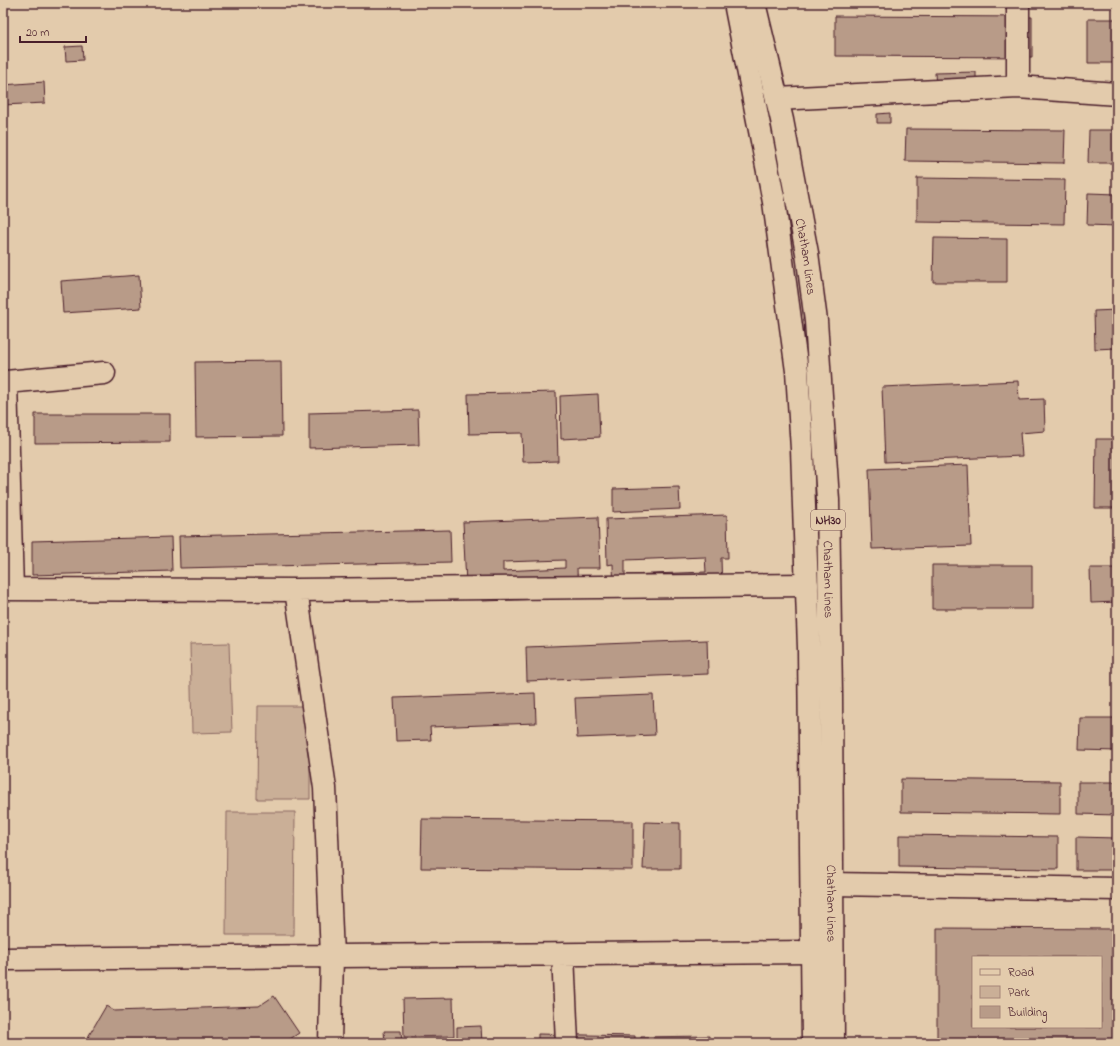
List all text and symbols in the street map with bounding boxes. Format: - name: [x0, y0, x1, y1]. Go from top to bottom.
- scale bar: [20, 18, 86, 44]
- text: 20 m: [26, 24, 49, 42]
- street label: Chatham Lines: [790, 217, 820, 296]
- road number: NH30: [811, 510, 845, 530]
- street label: Chatham Lines: [818, 541, 838, 619]
- street label: Chatham Lines: [821, 865, 840, 942]
- legend: [972, 956, 1102, 1028]
- text: Road: [1008, 964, 1034, 982]
- text: Park: [1008, 984, 1030, 1002]
- text: Building: [1007, 1004, 1047, 1023]

